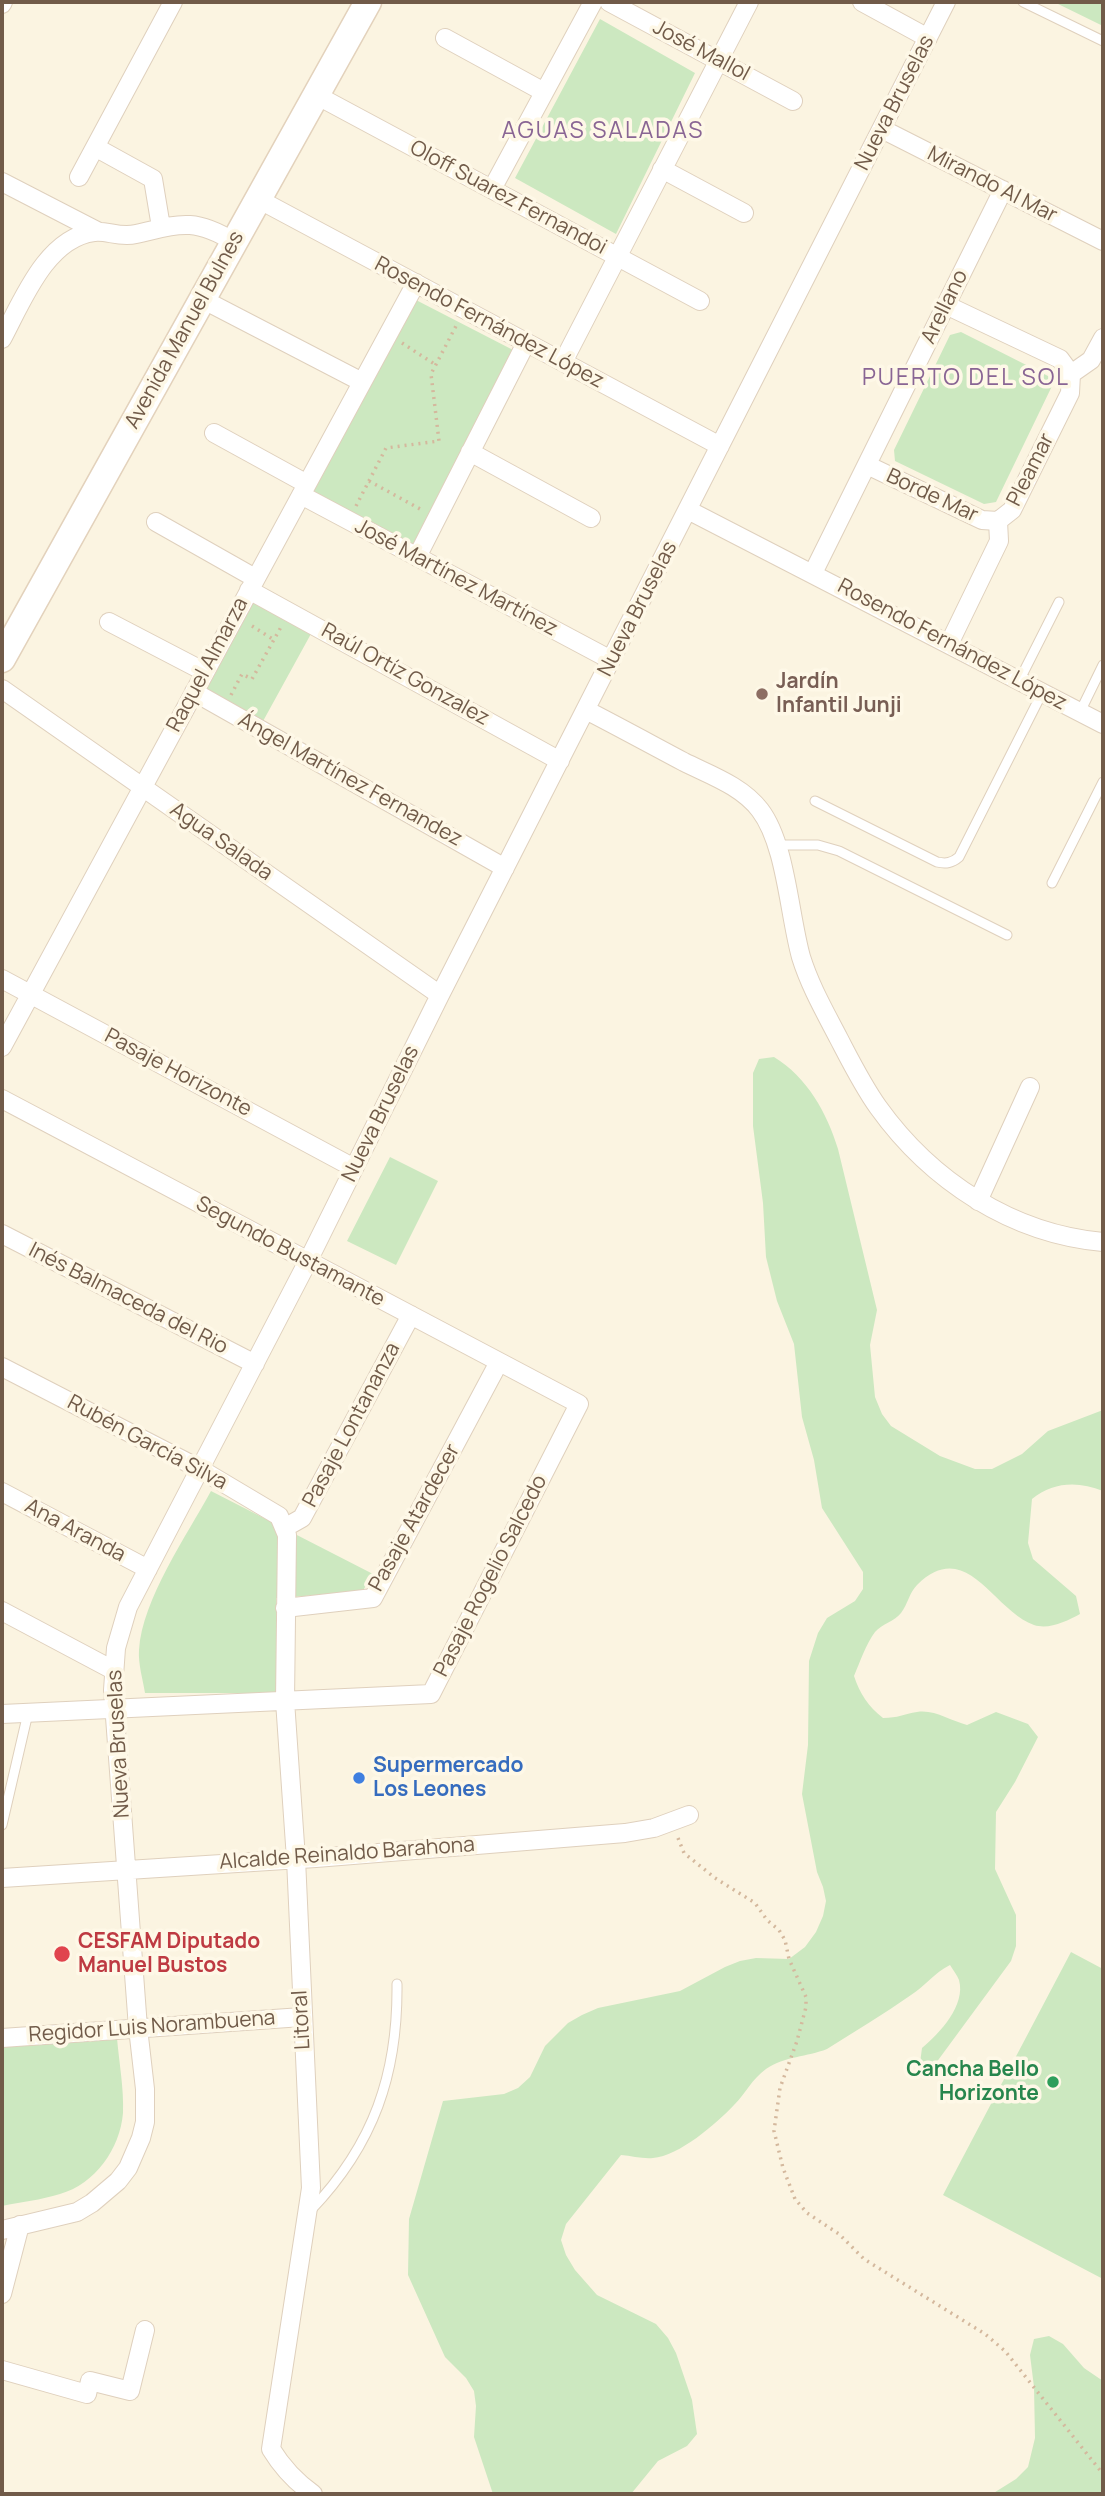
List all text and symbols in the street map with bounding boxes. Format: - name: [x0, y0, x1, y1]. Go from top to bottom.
- street label: José Mallol: [648, 15, 754, 87]
- street label: Nueva Bruselas: [850, 31, 940, 175]
- district label: AGUAS SALADAS: [503, 118, 703, 146]
- street label: Oloff Suarez Fernandoi: [405, 135, 611, 261]
- street label: Mirando Al Mar: [923, 142, 1061, 228]
- street label: Avenida Manuel Bulnes: [120, 227, 250, 433]
- street label: Rosendo Fernández López: [370, 252, 608, 394]
- street label: Arellano: [916, 266, 974, 348]
- district label: PUERTO DEL SOL: [864, 365, 1068, 393]
- street label: Pleamar: [1002, 429, 1060, 511]
- street label: Borde Mar: [882, 464, 982, 528]
- street label: José Martínez Martínez: [350, 514, 562, 642]
- street label: Nueva Bruselas: [593, 537, 683, 681]
- street label: Rosendo Fernández López: [833, 574, 1071, 716]
- street label: Raquel Almarza: [162, 593, 254, 737]
- street label: Raúl Ortíz Gonzalez: [317, 618, 493, 732]
- place label: Jardín Infantil Junji: [776, 669, 902, 719]
- marker: Jardín Infantil Junji: [754, 686, 770, 702]
- street label: Ángel Martínez Fernandez: [234, 708, 466, 852]
- street label: Agua Salada: [165, 797, 277, 887]
- street label: Pasaje Horizonte: [100, 1024, 256, 1122]
- street label: Nueva Bruselas: [337, 1042, 425, 1186]
- street label: Segundo Bustamante: [191, 1192, 389, 1312]
- street label: Inés Balmaceda del Rio: [24, 1238, 232, 1360]
- street label: Pasaje Lontananza: [298, 1338, 406, 1512]
- street label: Rubén García Silva: [63, 1390, 231, 1496]
- street label: Pasaje Atardecer: [364, 1440, 466, 1596]
- street label: Pasaje Rogelio Salcedo: [429, 1471, 553, 1681]
- street label: Ana Aranda: [20, 1494, 130, 1568]
- street label: Nueva Bruselas: [103, 1669, 135, 1819]
- place label: Supermercado Los Leones: [373, 1753, 523, 1803]
- marker: Supermercado Los Leones: [351, 1770, 367, 1786]
- street label: Alcalde Reinaldo Barahona: [218, 1832, 476, 1876]
- place label: CESFAM Diputado Manuel Bustos: [78, 1929, 260, 1979]
- marker: CESFAM Diputado Manuel Bustos: [52, 1944, 72, 1964]
- street label: Litoral: [288, 1990, 316, 2050]
- street label: Regidor Luis Norambuena: [28, 2006, 276, 2048]
- place label: Cancha Bello Horizonte: [906, 2057, 1039, 2107]
- marker: Cancha Bello Horizonte: [1045, 2074, 1061, 2090]

